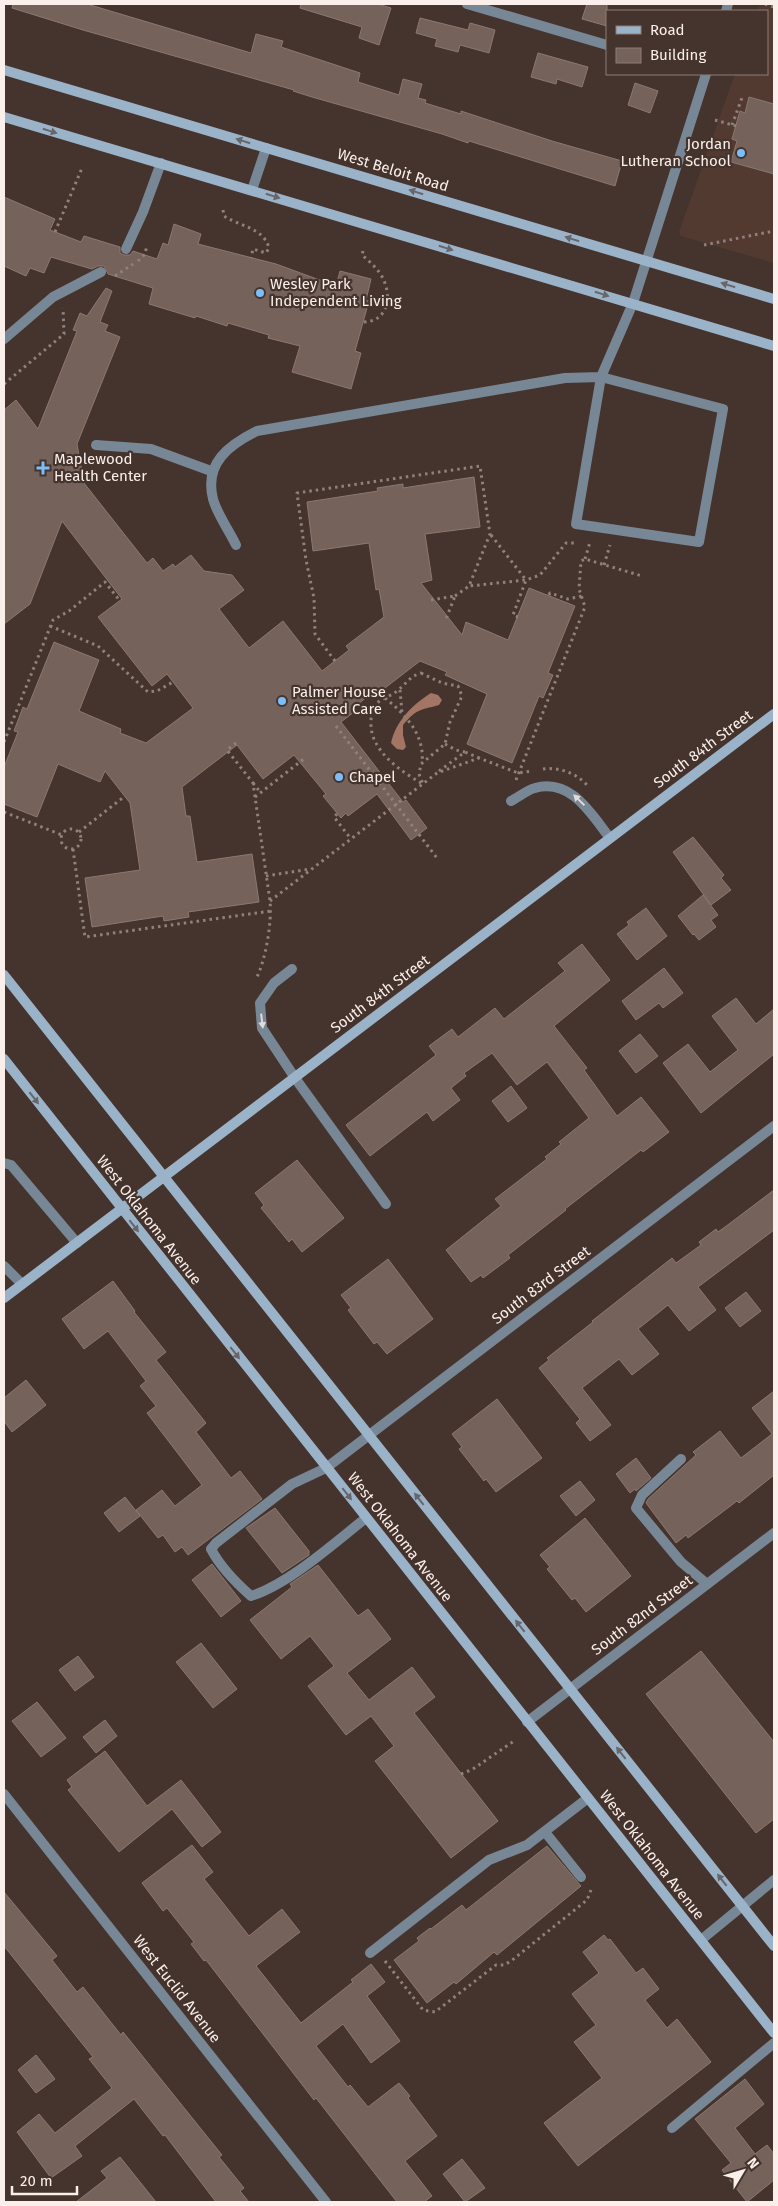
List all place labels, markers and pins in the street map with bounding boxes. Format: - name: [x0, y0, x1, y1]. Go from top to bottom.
- place label: Jordan Lutheran School: [620, 135, 732, 170]
- marker: Jordan Lutheran School: [735, 147, 747, 159]
- place label: Wesley Park Independent Living: [270, 275, 402, 310]
- marker: Wesley Park Independent Living: [254, 287, 266, 299]
- place label: Maplewood Health Center: [54, 450, 147, 485]
- marker: Maplewood Health Center: [36, 461, 50, 475]
- place label: Palmer House Assisted Care: [292, 683, 386, 718]
- marker: Palmer House Assisted Care: [276, 695, 288, 707]
- place label: Chapel: [349, 768, 396, 786]
- marker: Chapel: [333, 771, 345, 783]

